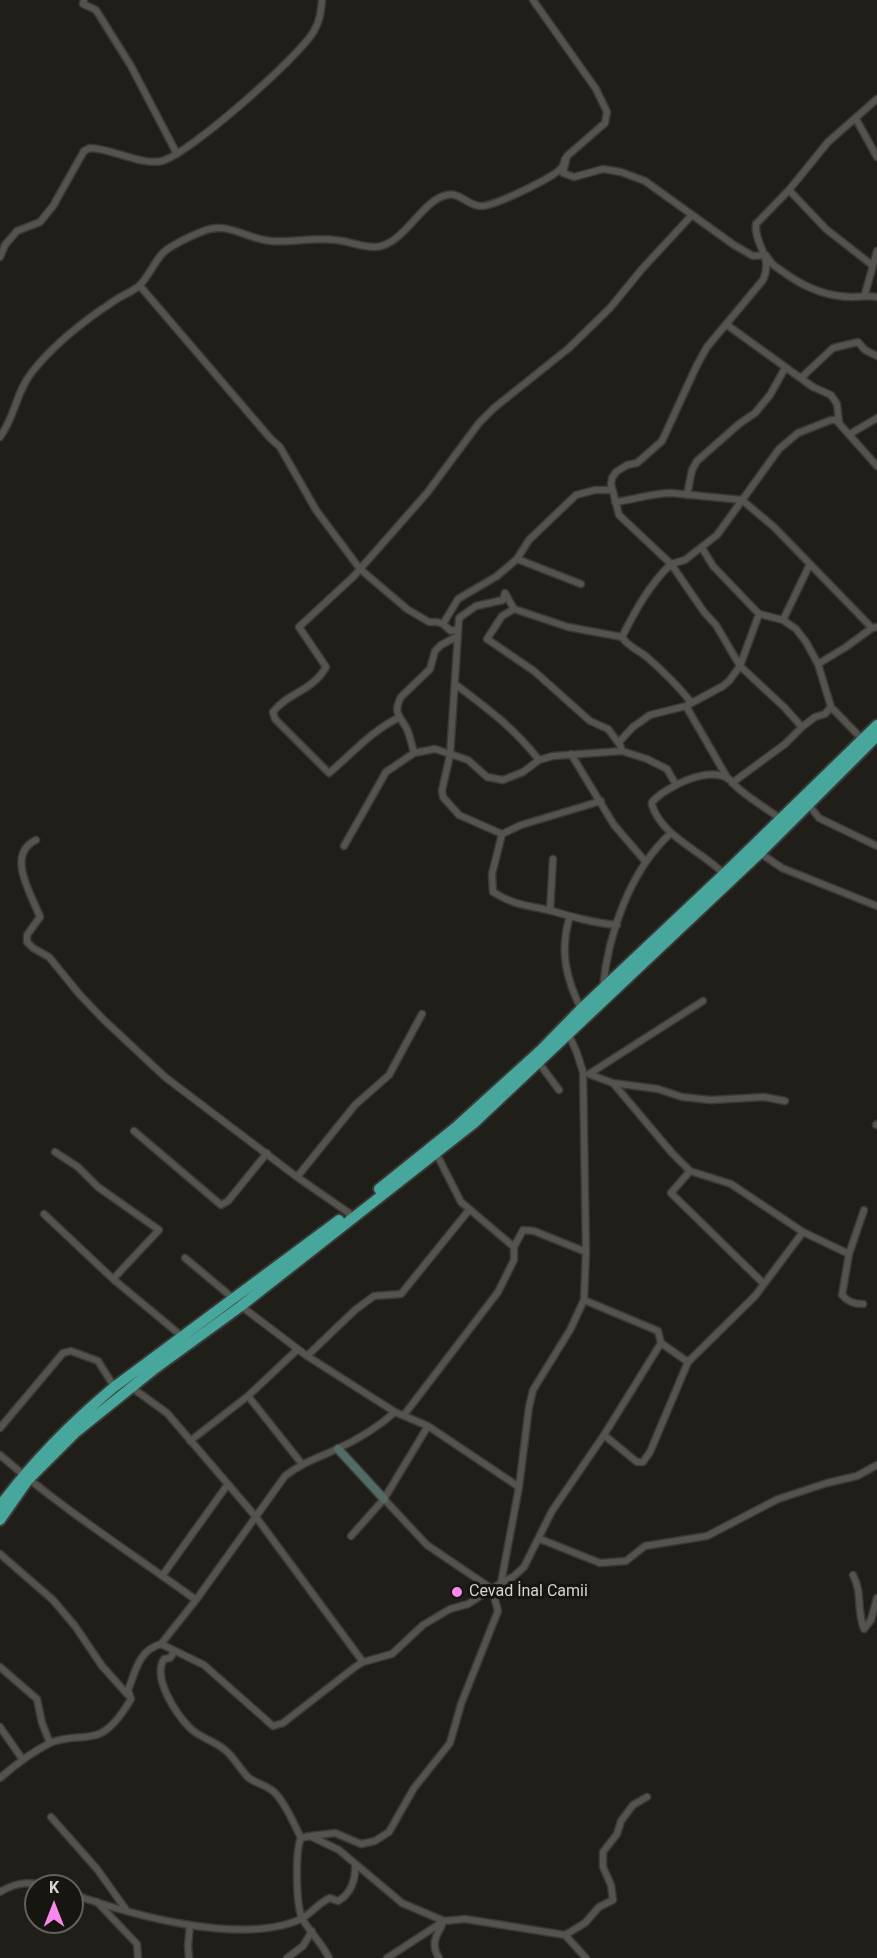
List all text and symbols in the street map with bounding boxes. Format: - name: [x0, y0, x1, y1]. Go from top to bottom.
- place label: Cevad İnal Camii: [469, 1582, 588, 1602]
- marker: Cevad İnal Camii: [450, 1585, 464, 1599]
- north arrow: [24, 1874, 84, 1934]
- text: K: [49, 1878, 59, 1897]

